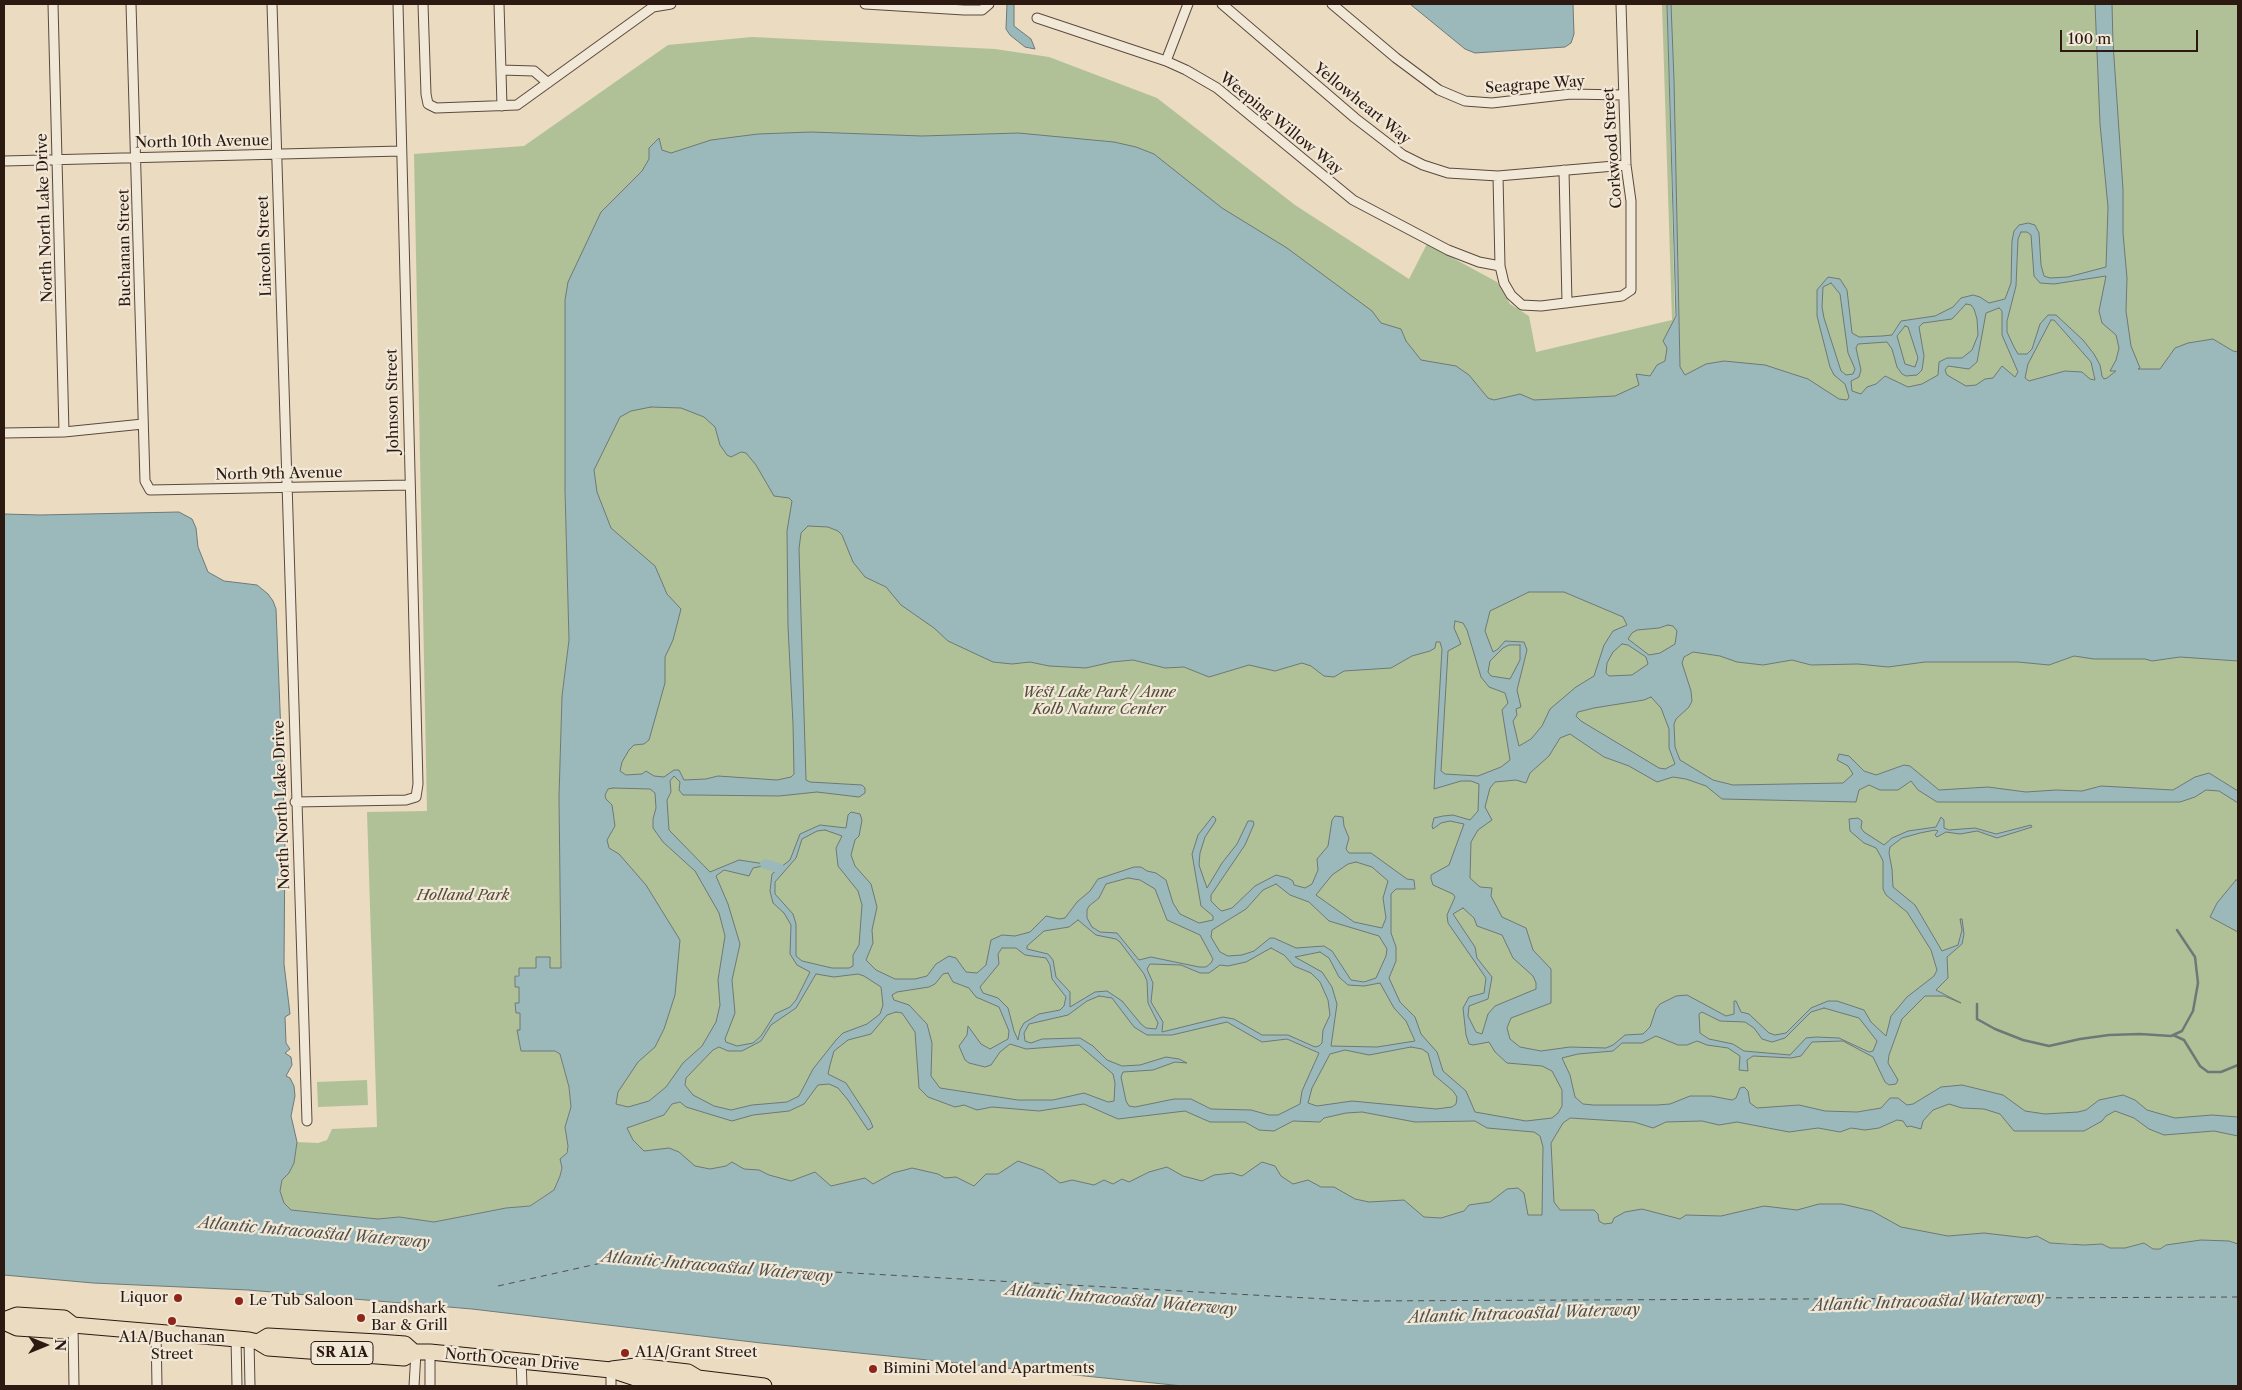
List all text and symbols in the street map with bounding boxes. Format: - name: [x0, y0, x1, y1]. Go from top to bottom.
- scale bar: [2062, 20, 2200, 52]
- text: 100 m: [2068, 29, 2111, 48]
- street label: Yellowheart Way: [1310, 59, 1414, 149]
- street label: Weeping Willow Way: [1216, 69, 1346, 179]
- street label: Seagrape Way: [1484, 73, 1586, 97]
- street label: Corkwood Street: [1600, 87, 1626, 209]
- street label: North 10th Avenue: [135, 132, 269, 152]
- street label: North North Lake Drive: [33, 133, 57, 303]
- street label: Buchanan Street: [115, 189, 135, 307]
- street label: Lincoln Street: [254, 195, 276, 297]
- street label: Johnson Street: [383, 348, 403, 454]
- street label: North 9th Avenue: [215, 464, 343, 484]
- park label: West Lake Park / Anne Kolb Nature Center: [1022, 684, 1176, 719]
- street label: North North Lake Drive: [270, 720, 294, 890]
- park label: Holland Park: [416, 887, 510, 905]
- water label: Atlantic Intracoastal Waterway: [198, 1213, 430, 1253]
- water label: Atlantic Intracoastal Waterway: [601, 1247, 833, 1287]
- water label: Atlantic Intracoastal Waterway: [1005, 1280, 1237, 1320]
- water label: Atlantic Intracoastal Waterway: [1812, 1288, 2044, 1316]
- place label: Liquor: [120, 1289, 168, 1307]
- marker: Liquor: [172, 1292, 184, 1304]
- place label: Le Tub Saloon: [249, 1292, 353, 1310]
- marker: Le Tub Saloon: [233, 1295, 245, 1307]
- place label: Landshark Bar & Grill: [371, 1300, 448, 1335]
- water label: Atlantic Intracoastal Waterway: [1408, 1300, 1640, 1328]
- marker: Landshark Bar & Grill: [355, 1312, 367, 1324]
- marker: A1A/Buchanan Street: [166, 1315, 178, 1327]
- north arrow: [20, 1320, 70, 1370]
- place label: A1A/Buchanan Street: [119, 1329, 225, 1364]
- text: N: [51, 1339, 69, 1351]
- road number: SR A1A: [311, 1342, 373, 1365]
- place label: A1A/Grant Street: [635, 1344, 757, 1362]
- street label: North Ocean Drive: [444, 1345, 580, 1375]
- marker: A1A/Grant Street: [619, 1347, 631, 1359]
- place label: Bimini Motel and Apartments: [883, 1360, 1095, 1378]
- marker: Bimini Motel and Apartments: [867, 1363, 879, 1375]

